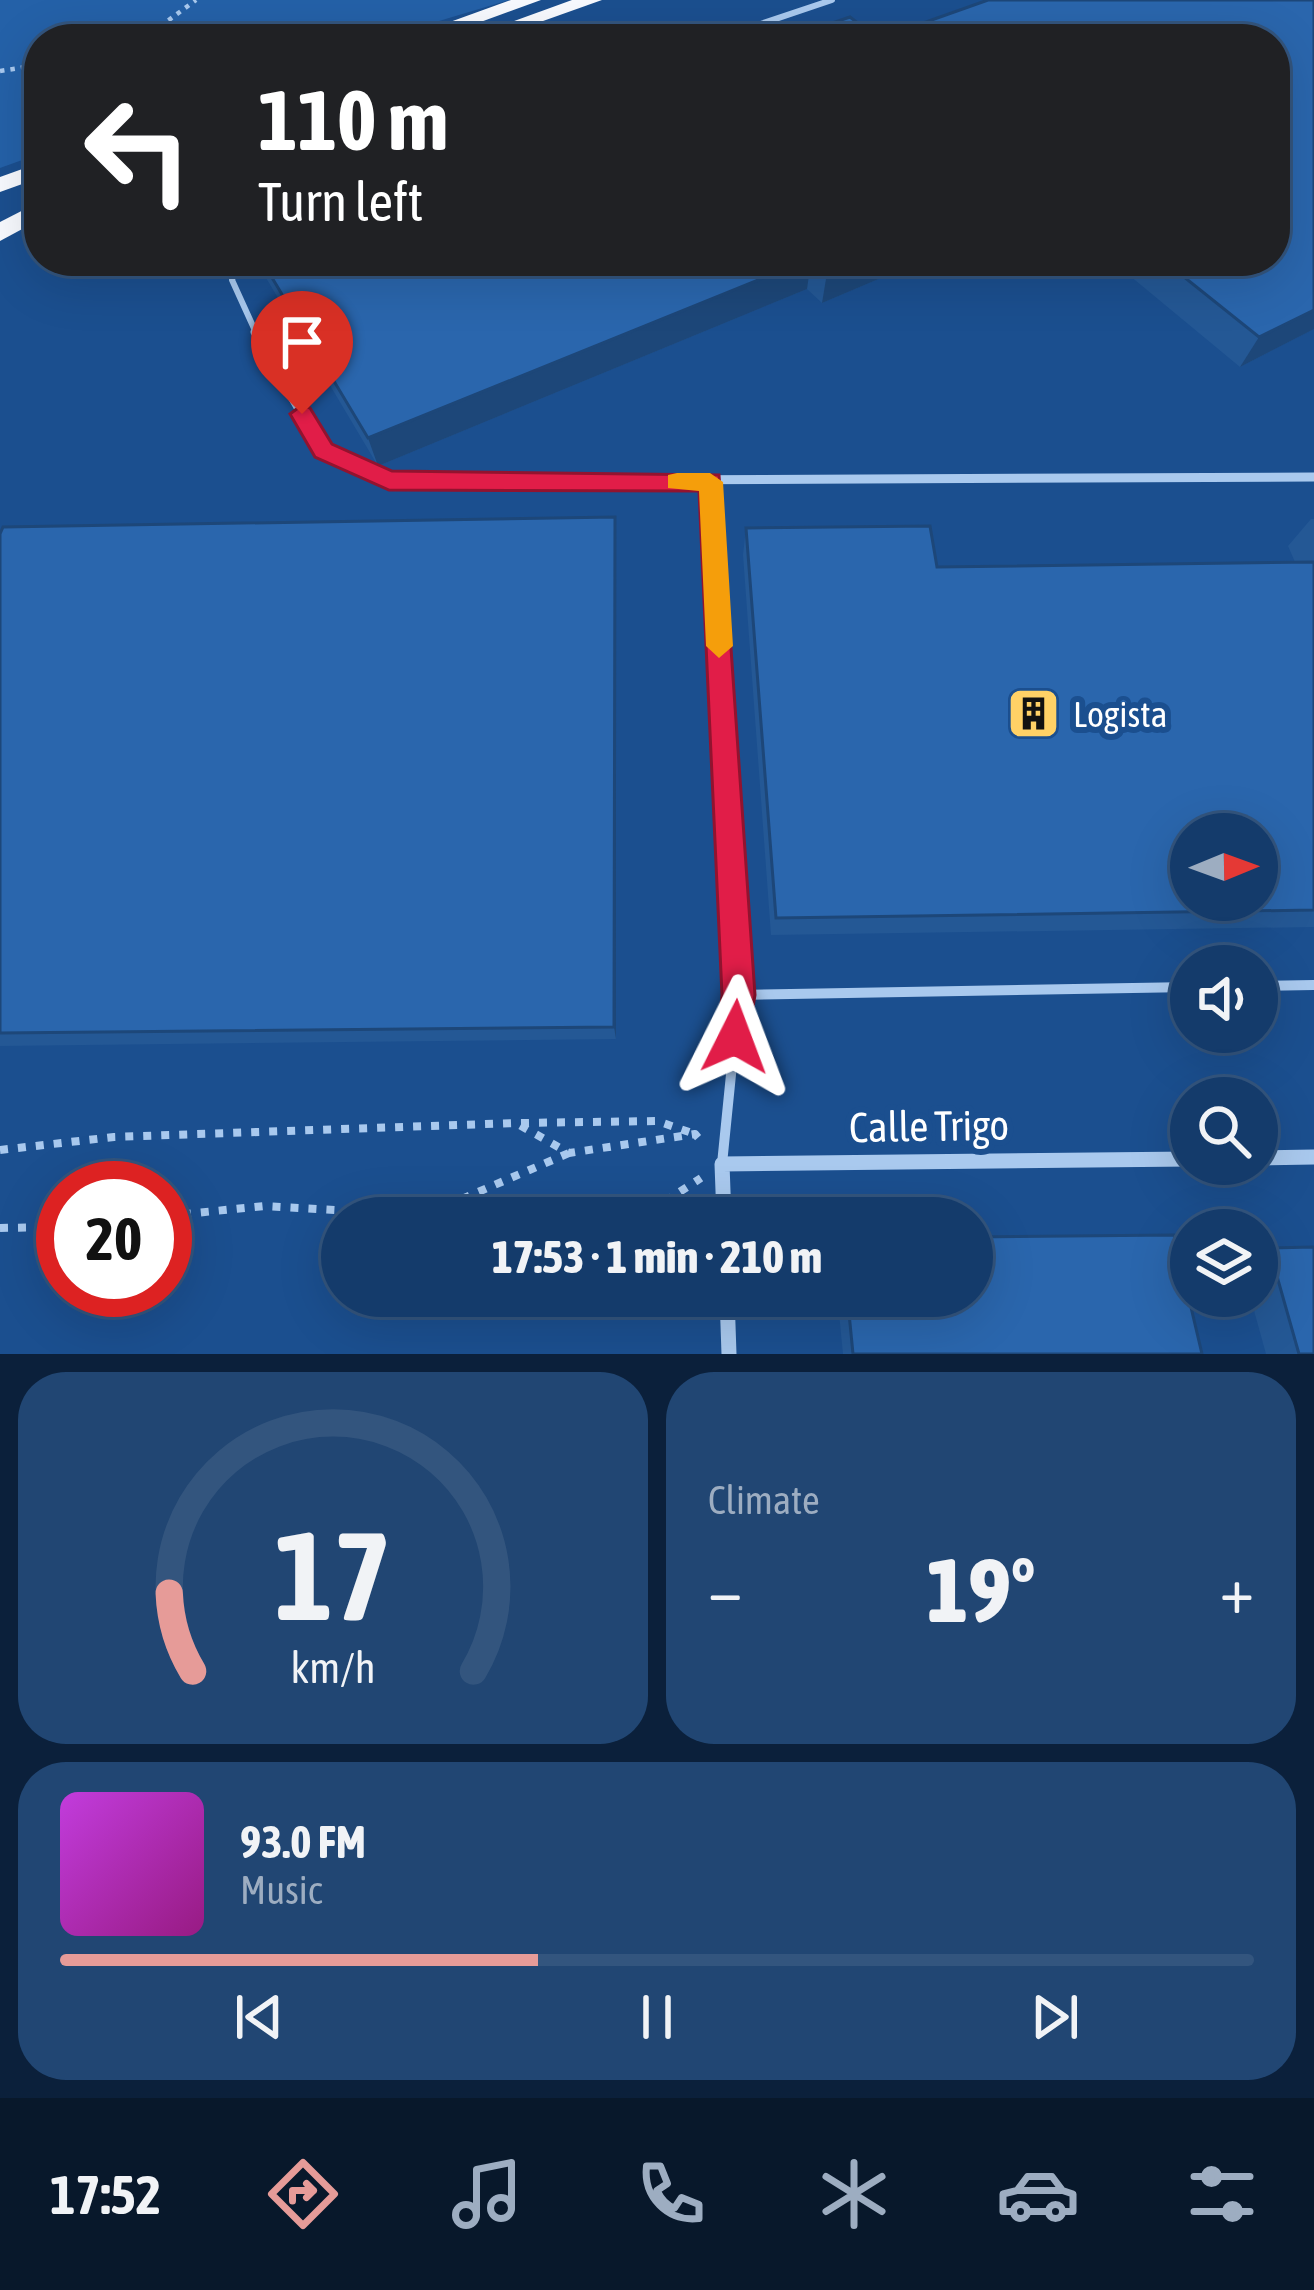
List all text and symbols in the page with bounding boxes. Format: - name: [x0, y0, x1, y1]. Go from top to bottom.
- icon: left: [60, 72, 216, 228]
- text: 110 m: [258, 72, 448, 168]
- text: Turn left: [258, 171, 423, 232]
- pin: [251, 291, 353, 414]
- icon: arrive: [269, 309, 335, 375]
- building icon: Logista: [1006, 686, 1062, 742]
- place label: Logista: [1073, 693, 1167, 735]
- north arrow: [1170, 813, 1278, 921]
- map controls: [1170, 813, 1278, 1317]
- button: sound: [1170, 945, 1278, 1053]
- position arrow: [672, 974, 798, 1100]
- button: search: [1170, 1077, 1278, 1185]
- street label: Calle Trigo: [849, 1101, 1009, 1151]
- speed limit sign: 20: [36, 1161, 192, 1317]
- button: layers: [1170, 1209, 1278, 1317]
- text: 17:53 · 1 min · 210 m: [492, 1231, 822, 1283]
- text: Climate: [708, 1478, 820, 1522]
- text: 17: [274, 1503, 392, 1646]
- text: 19°: [926, 1538, 1036, 1641]
- text: −: [708, 1551, 742, 1627]
- text: +: [1220, 1551, 1254, 1627]
- text: km/h: [290, 1643, 376, 1692]
- text: 93.0 FM: [240, 1816, 366, 1868]
- text: Music: [240, 1868, 322, 1912]
- icon: previous: [226, 1984, 292, 2050]
- icon: pause: [624, 1984, 690, 2050]
- icon: next: [1022, 1984, 1088, 2050]
- icon: directions: [261, 2152, 345, 2236]
- icon: music: [445, 2152, 529, 2236]
- icon: phone: [629, 2152, 713, 2236]
- icon: climate: [812, 2152, 896, 2236]
- icon: car: [996, 2152, 1080, 2236]
- icon: filters: [1180, 2152, 1264, 2236]
- text: 17:52: [50, 2164, 161, 2225]

